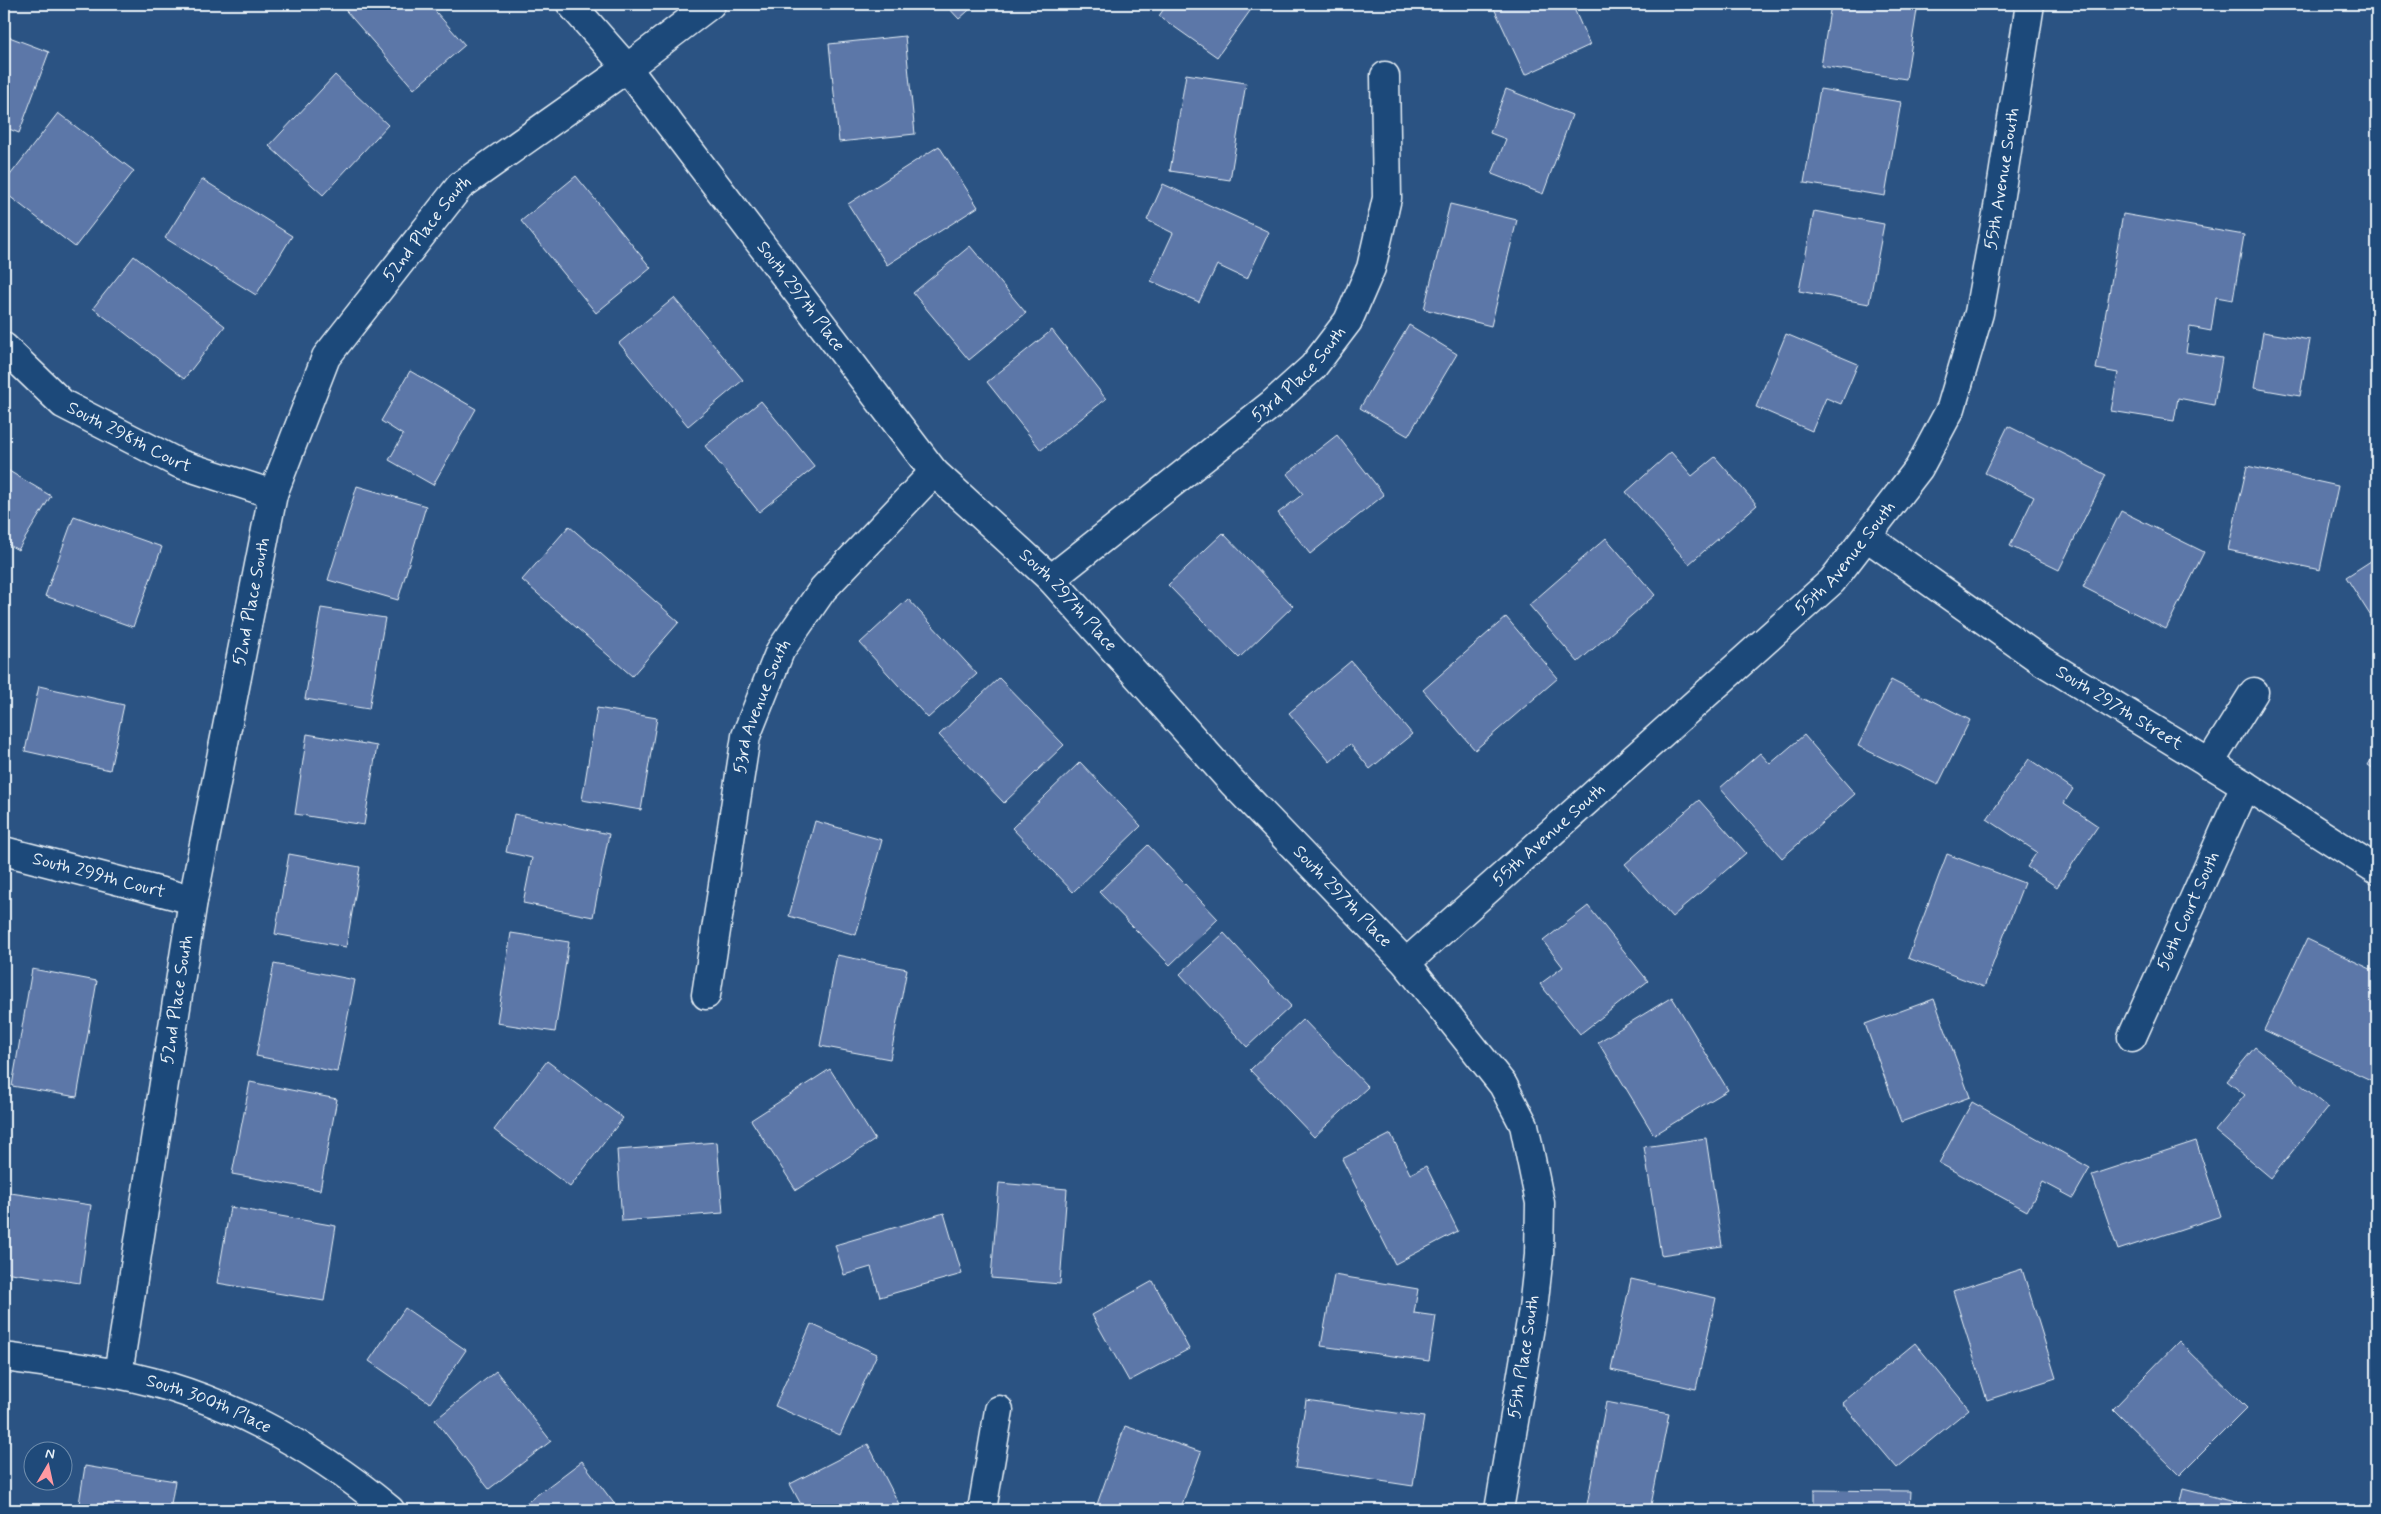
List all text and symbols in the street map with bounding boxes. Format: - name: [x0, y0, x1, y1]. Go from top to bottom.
- street label: 55th Avenue South: [1979, 106, 2026, 252]
- street label: 52nd Place South: [377, 170, 476, 287]
- street label: South 297th Place: [751, 236, 851, 357]
- street label: 53rd Place South: [1246, 321, 1352, 428]
- street label: South 298th Court: [63, 396, 194, 479]
- street label: 55th Avenue South: [1790, 496, 1901, 621]
- street label: 52nd Place South: [227, 535, 276, 668]
- street label: South 297th Place: [1014, 543, 1122, 657]
- street label: 53rd Avenue South: [728, 634, 797, 776]
- street label: South 297th Street: [2051, 660, 2188, 756]
- street label: 55th Avenue South: [1487, 778, 1611, 892]
- street label: South 297th Place: [1287, 840, 1397, 953]
- street label: South 299th Court: [30, 847, 168, 904]
- street label: 56th Court South: [2151, 848, 2226, 974]
- street label: 52nd Place South: [155, 933, 199, 1066]
- street label: 55th Place South: [1502, 1293, 1546, 1421]
- street label: South 300th Place: [143, 1369, 276, 1440]
- north arrow: [22, 1442, 72, 1492]
- text: N: [44, 1445, 56, 1464]

